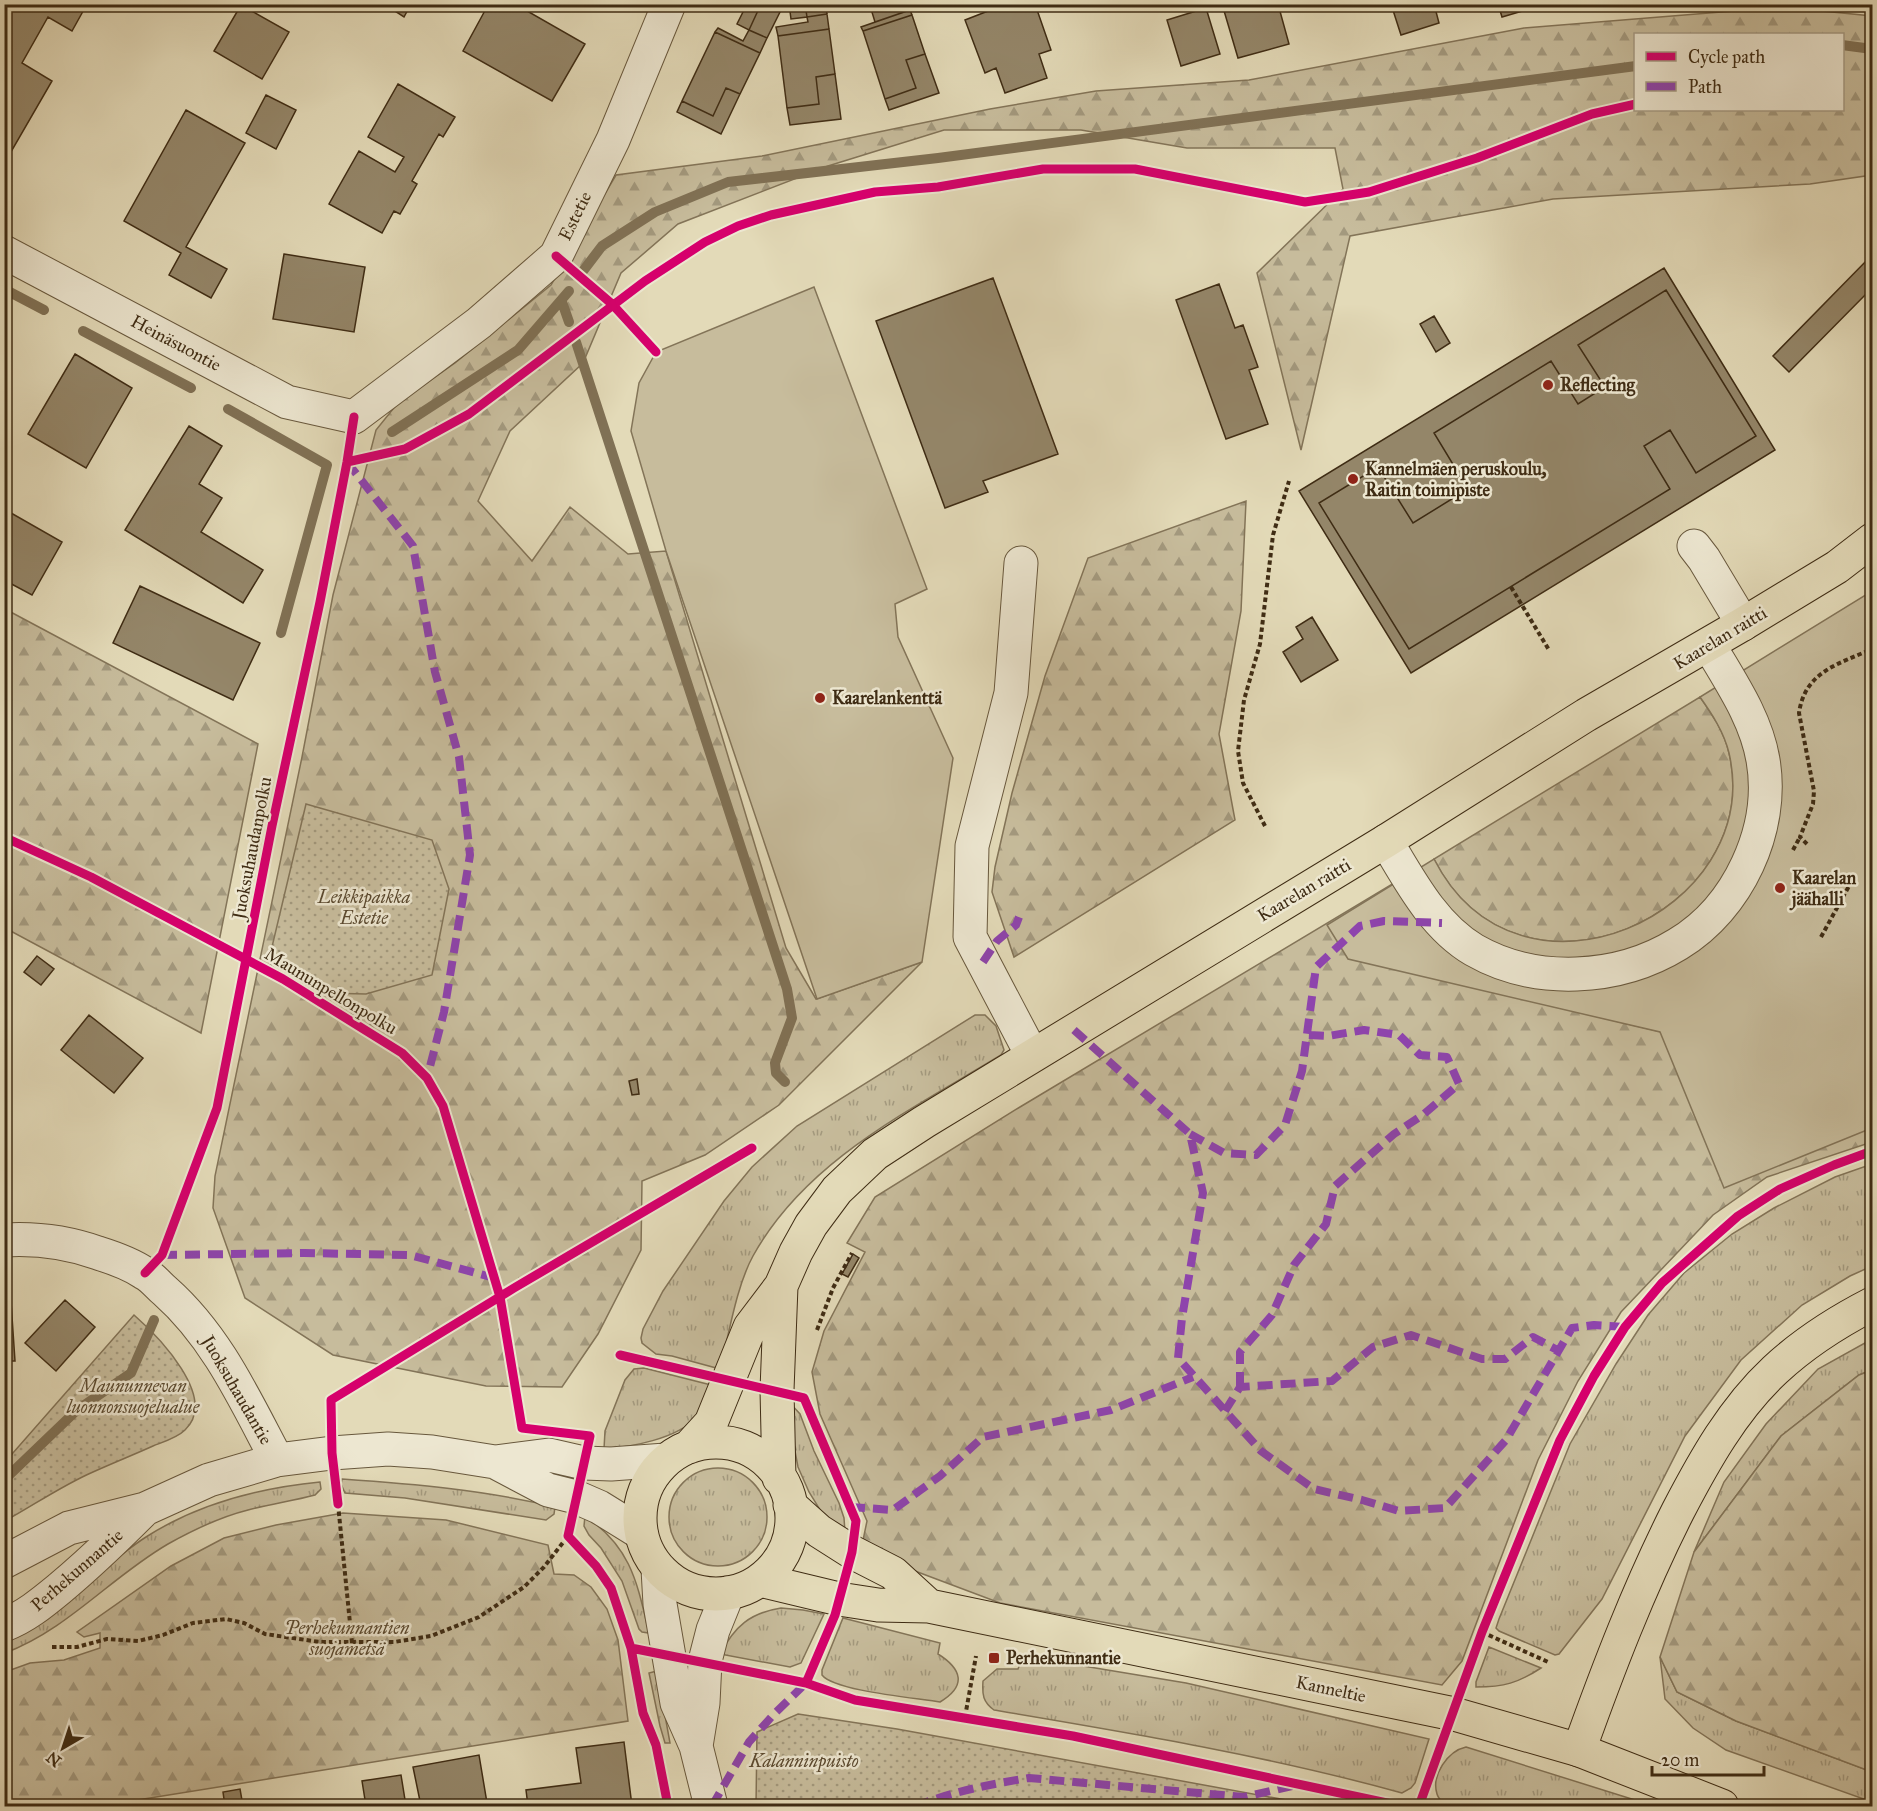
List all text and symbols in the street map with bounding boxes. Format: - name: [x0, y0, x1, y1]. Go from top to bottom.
- legend: [1634, 33, 1844, 111]
- text: Cycle path: [1688, 46, 1765, 68]
- text: Path: [1688, 76, 1722, 98]
- street label: Estetie: [554, 188, 596, 244]
- street label: Heinäsuontie: [127, 310, 225, 376]
- place label: Reflecting: [1560, 374, 1635, 397]
- marker: Reflecting: [1541, 378, 1555, 392]
- place label: Kannelmäen peruskoulu, Raitin toimipiste: [1365, 458, 1547, 502]
- marker: Kannelmäen peruskoulu, Raitin toimipiste: [1346, 472, 1360, 486]
- street label: Kaarelan raitti: [1669, 601, 1771, 674]
- place label: Kaarelankenttä: [832, 687, 942, 709]
- marker: Kaarelankenttä: [813, 691, 827, 705]
- street label: Juoksuhaudanpolku: [227, 775, 278, 923]
- street label: Kaarelan raitti: [1253, 853, 1355, 926]
- place label: Kaarelan jäähalli: [1789, 867, 1857, 911]
- marker: Kaarelan jäähalli: [1773, 881, 1787, 895]
- park label: Leikkipaikka Estetie: [317, 886, 411, 929]
- street label: Maununpellonpolku: [261, 943, 402, 1039]
- street label: Juoksuhaudantie: [195, 1330, 277, 1449]
- park label: Maununnevan luonnonsuojelualue: [66, 1375, 201, 1418]
- street label: Perhekunnantie: [26, 1524, 128, 1616]
- park label: Perhekunnantien suojametsä: [285, 1617, 410, 1660]
- place label: Perhekunnantie: [1006, 1647, 1121, 1669]
- marker: Perhekunnantie: [987, 1651, 1001, 1665]
- street label: Kanneltie: [1294, 1671, 1368, 1707]
- north arrow: [33, 1718, 93, 1778]
- scale bar: [1652, 1739, 1764, 1777]
- text: N: [42, 1747, 65, 1771]
- text: 20 m: [1661, 1749, 1699, 1771]
- park label: Kalanninpuisto: [748, 1750, 859, 1773]

